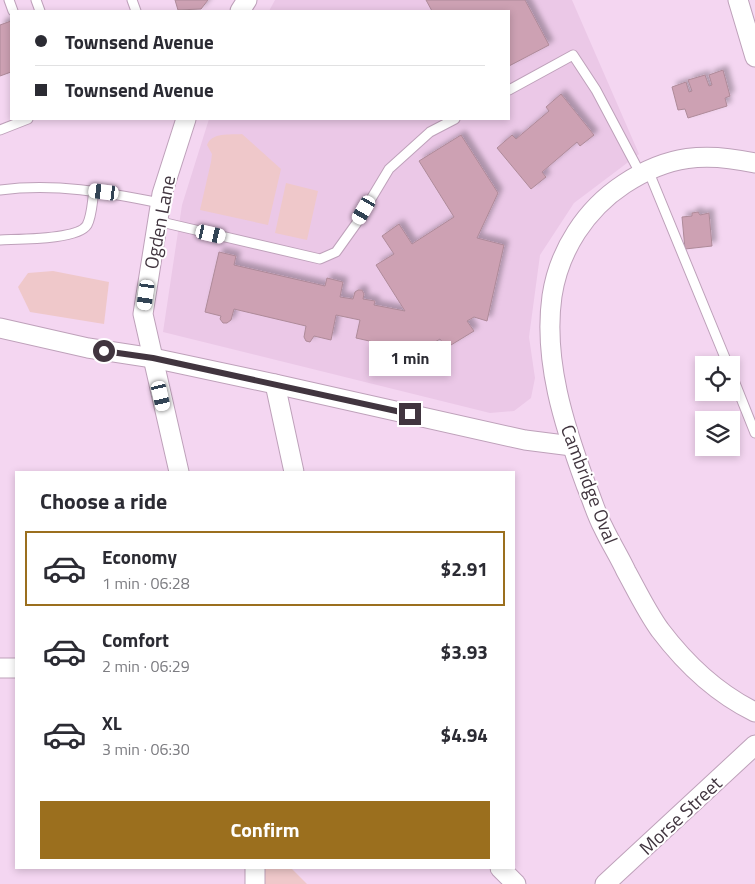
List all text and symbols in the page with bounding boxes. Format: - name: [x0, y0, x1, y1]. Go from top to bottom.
- text: Townsend Avenue: [65, 27, 214, 56]
- text: Townsend Avenue: [65, 75, 214, 104]
- street label: Ogden Lane: [136, 173, 182, 271]
- car: [88, 183, 119, 201]
- car: [350, 193, 377, 227]
- car: [194, 223, 227, 245]
- car: [136, 279, 155, 311]
- route start: [93, 340, 115, 362]
- callout: 1 min: [369, 342, 451, 376]
- text: 1 min: [391, 346, 429, 370]
- map controls: [695, 356, 740, 456]
- button: locate: [695, 356, 740, 401]
- car: [150, 380, 171, 412]
- route end: [399, 403, 421, 425]
- button: layers: [695, 411, 740, 456]
- street label: Cambridge Oval: [554, 420, 626, 548]
- text: Choose a ride: [40, 484, 167, 518]
- text: Economy: [102, 542, 177, 571]
- icon: car: [42, 546, 87, 591]
- text: $2.91: [441, 554, 488, 583]
- text: 1 min · 06:28: [102, 571, 190, 595]
- text: Comfort: [102, 625, 169, 654]
- icon: car: [42, 629, 87, 674]
- text: $3.93: [441, 637, 488, 666]
- text: 2 min · 06:29: [102, 654, 190, 678]
- text: XL: [102, 708, 122, 737]
- icon: car: [42, 712, 87, 757]
- text: $4.94: [441, 720, 488, 749]
- text: 3 min · 06:30: [102, 737, 190, 761]
- street label: Morse Street: [632, 769, 728, 861]
- button: Confirm: [40, 801, 490, 859]

